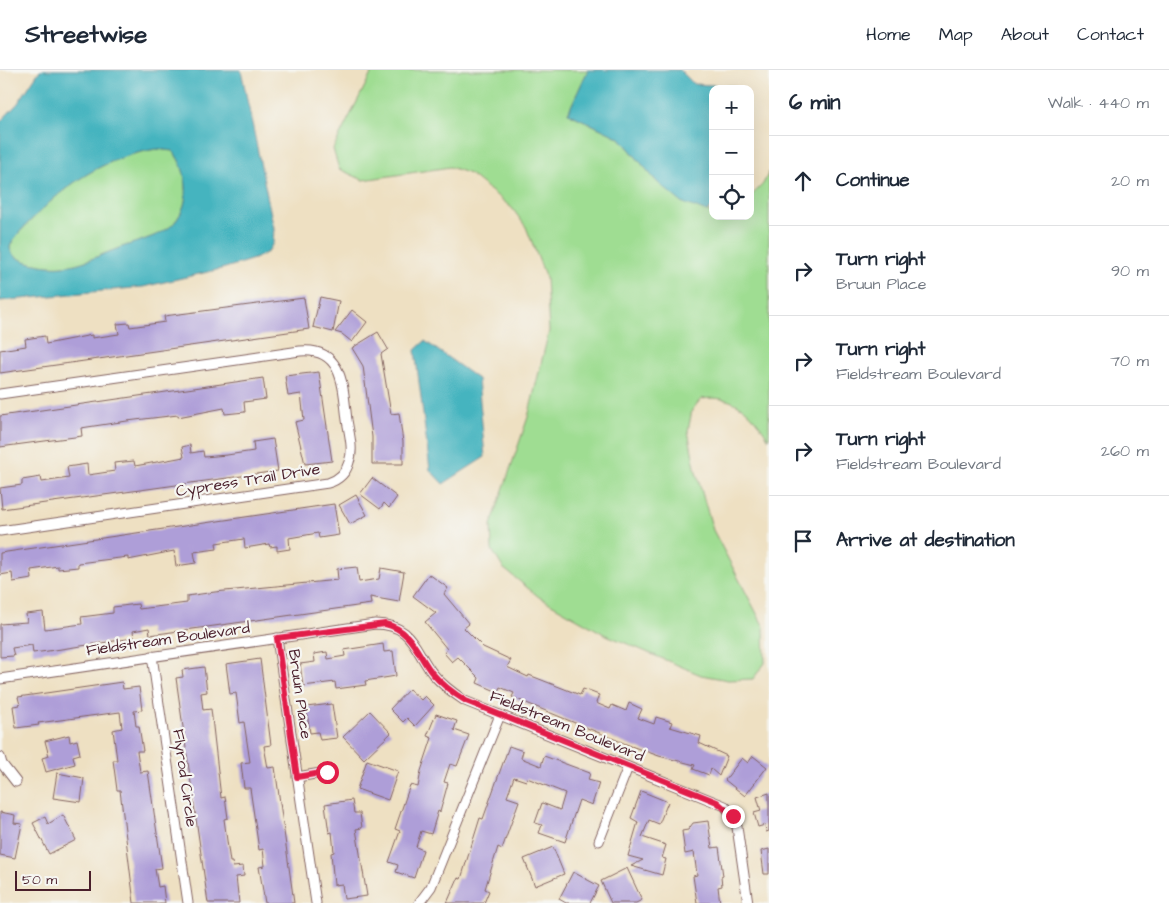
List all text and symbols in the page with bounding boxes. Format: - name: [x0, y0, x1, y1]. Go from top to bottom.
- text: Streetwise: [25, 18, 147, 52]
- text: Home: [866, 22, 911, 47]
- text: Map: [939, 22, 973, 47]
- text: About: [1001, 22, 1049, 47]
- text: Contact: [1077, 22, 1144, 47]
- map controls: [709, 85, 754, 220]
- button: +: [709, 85, 754, 130]
- text: 6 min: [789, 88, 841, 117]
- text: Walk · 440 m: [1048, 92, 1149, 114]
- button: −: [709, 130, 754, 175]
- icon: ahead: [789, 167, 817, 195]
- text: Continue: [836, 167, 910, 194]
- text: 20 m: [1111, 170, 1149, 192]
- button: locate: [709, 175, 754, 220]
- text: Turn right: [836, 246, 925, 273]
- icon: right: [789, 257, 817, 285]
- text: 90 m: [1111, 260, 1149, 282]
- text: Bruun Place: [836, 273, 927, 295]
- text: Turn right: [836, 336, 925, 363]
- icon: right: [789, 347, 817, 375]
- text: 70 m: [1110, 350, 1149, 372]
- text: Fieldstream Boulevard: [836, 363, 1001, 385]
- text: Turn right: [836, 426, 925, 453]
- icon: right: [789, 437, 817, 465]
- text: 260 m: [1101, 440, 1149, 462]
- text: Fieldstream Boulevard: [836, 453, 1001, 475]
- street label: Cypress Trail Drive: [174, 458, 322, 503]
- icon: arrive: [789, 527, 817, 555]
- text: Arrive at destination: [836, 527, 1015, 554]
- street label: Fieldstream Boulevard: [85, 617, 251, 661]
- street label: Bruun Place: [283, 648, 317, 741]
- street label: Fieldstream Boulevard: [486, 685, 648, 767]
- street label: Flyrod Circle: [166, 728, 203, 829]
- route start: [316, 761, 339, 784]
- route end: [722, 805, 745, 828]
- scale bar: [15, 868, 91, 891]
- text: 50 m: [22, 870, 57, 890]

